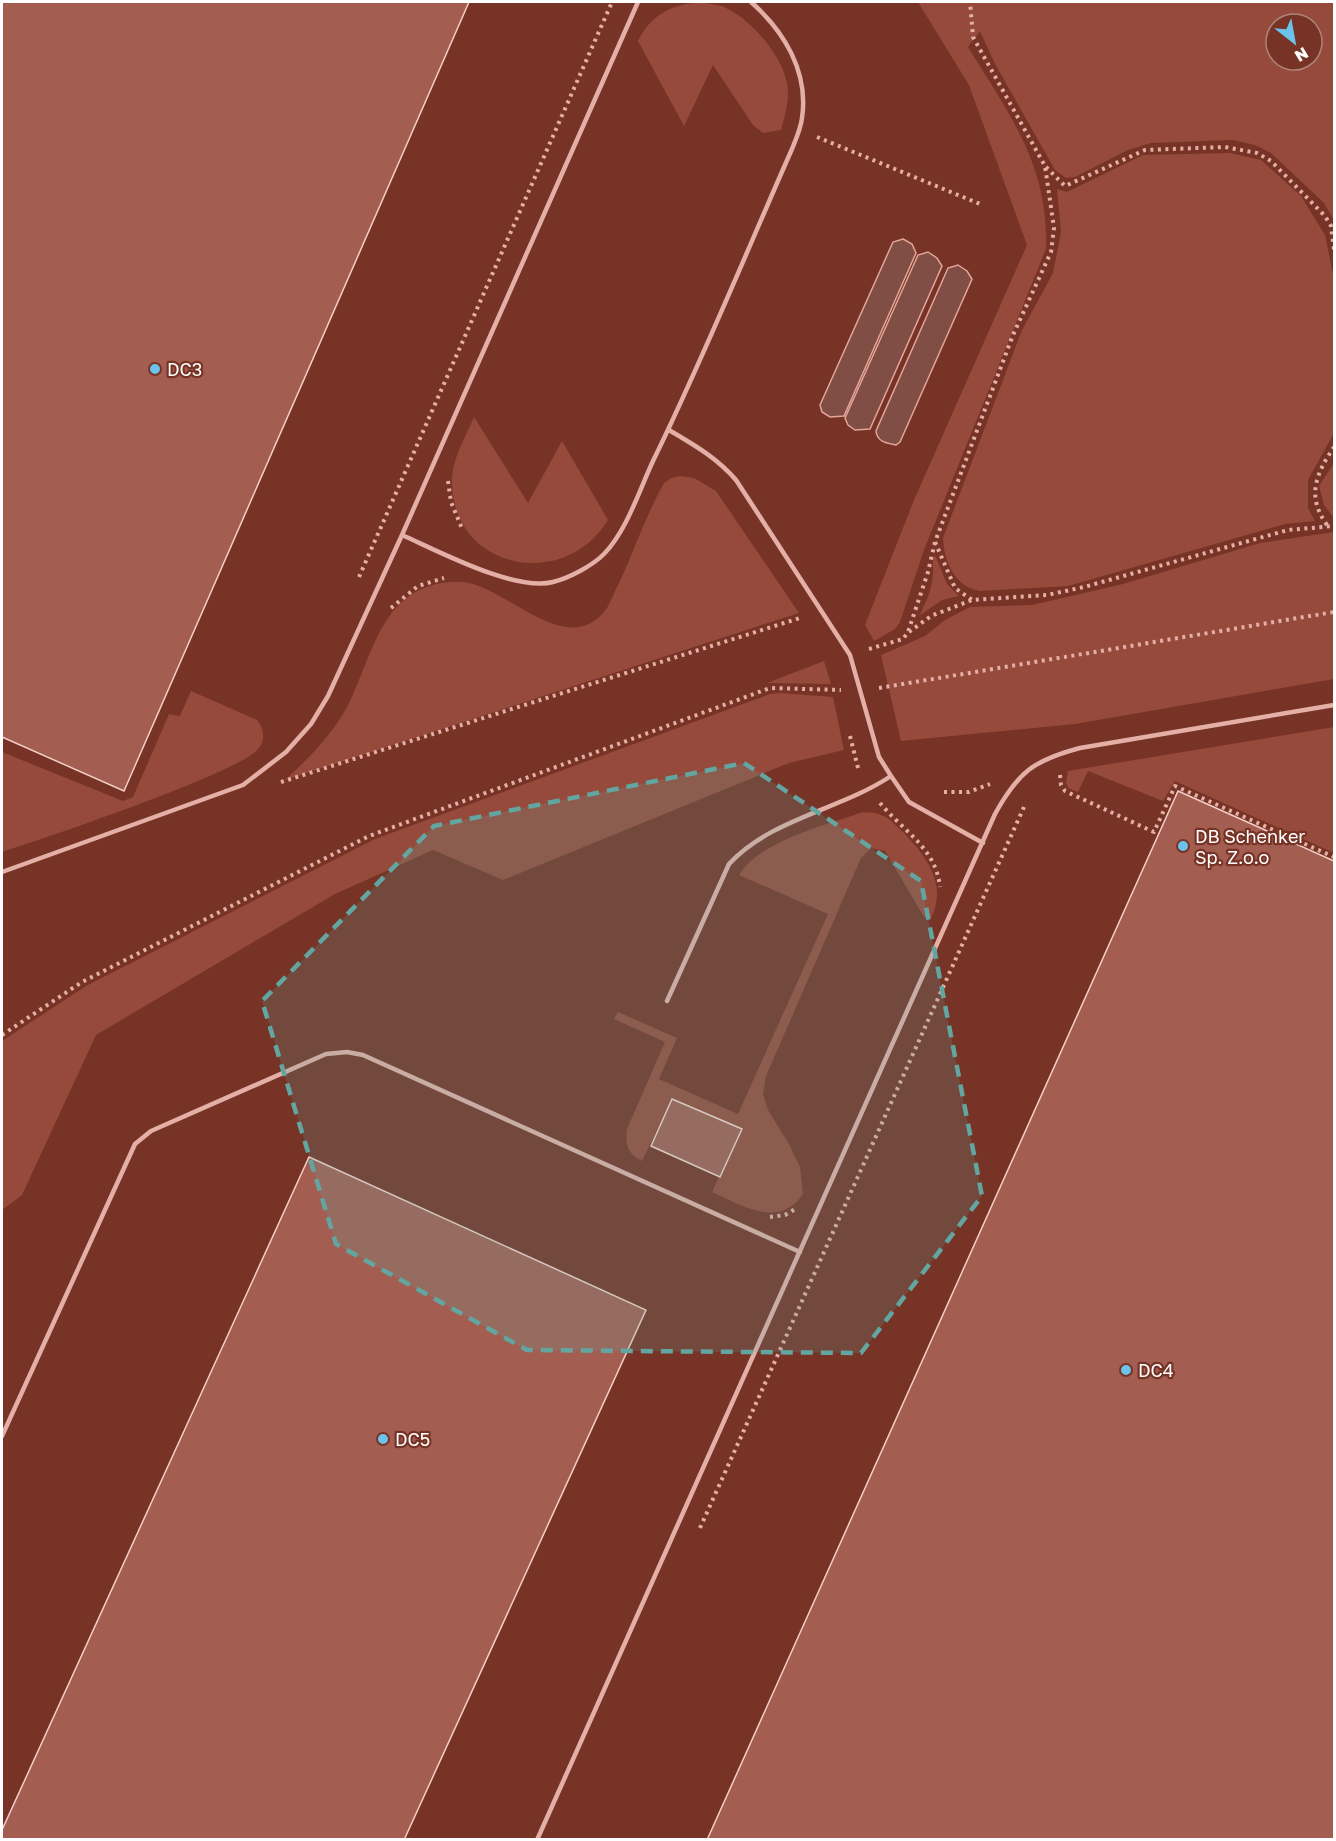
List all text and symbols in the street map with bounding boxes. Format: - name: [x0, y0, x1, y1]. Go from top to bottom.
- north arrow: [1264, 12, 1324, 72]
- text: N: [1291, 43, 1312, 67]
- place label: DC3: [167, 358, 202, 380]
- marker: DC3: [148, 362, 162, 376]
- place label: DB Schenker Sp. Z.o.o: [1195, 825, 1305, 868]
- marker: DB Schenker Sp. Z.o.o: [1176, 839, 1190, 853]
- place label: DC4: [1138, 1359, 1174, 1381]
- marker: DC4: [1119, 1363, 1133, 1377]
- place label: DC5: [395, 1428, 430, 1450]
- marker: DC5: [376, 1432, 390, 1446]

